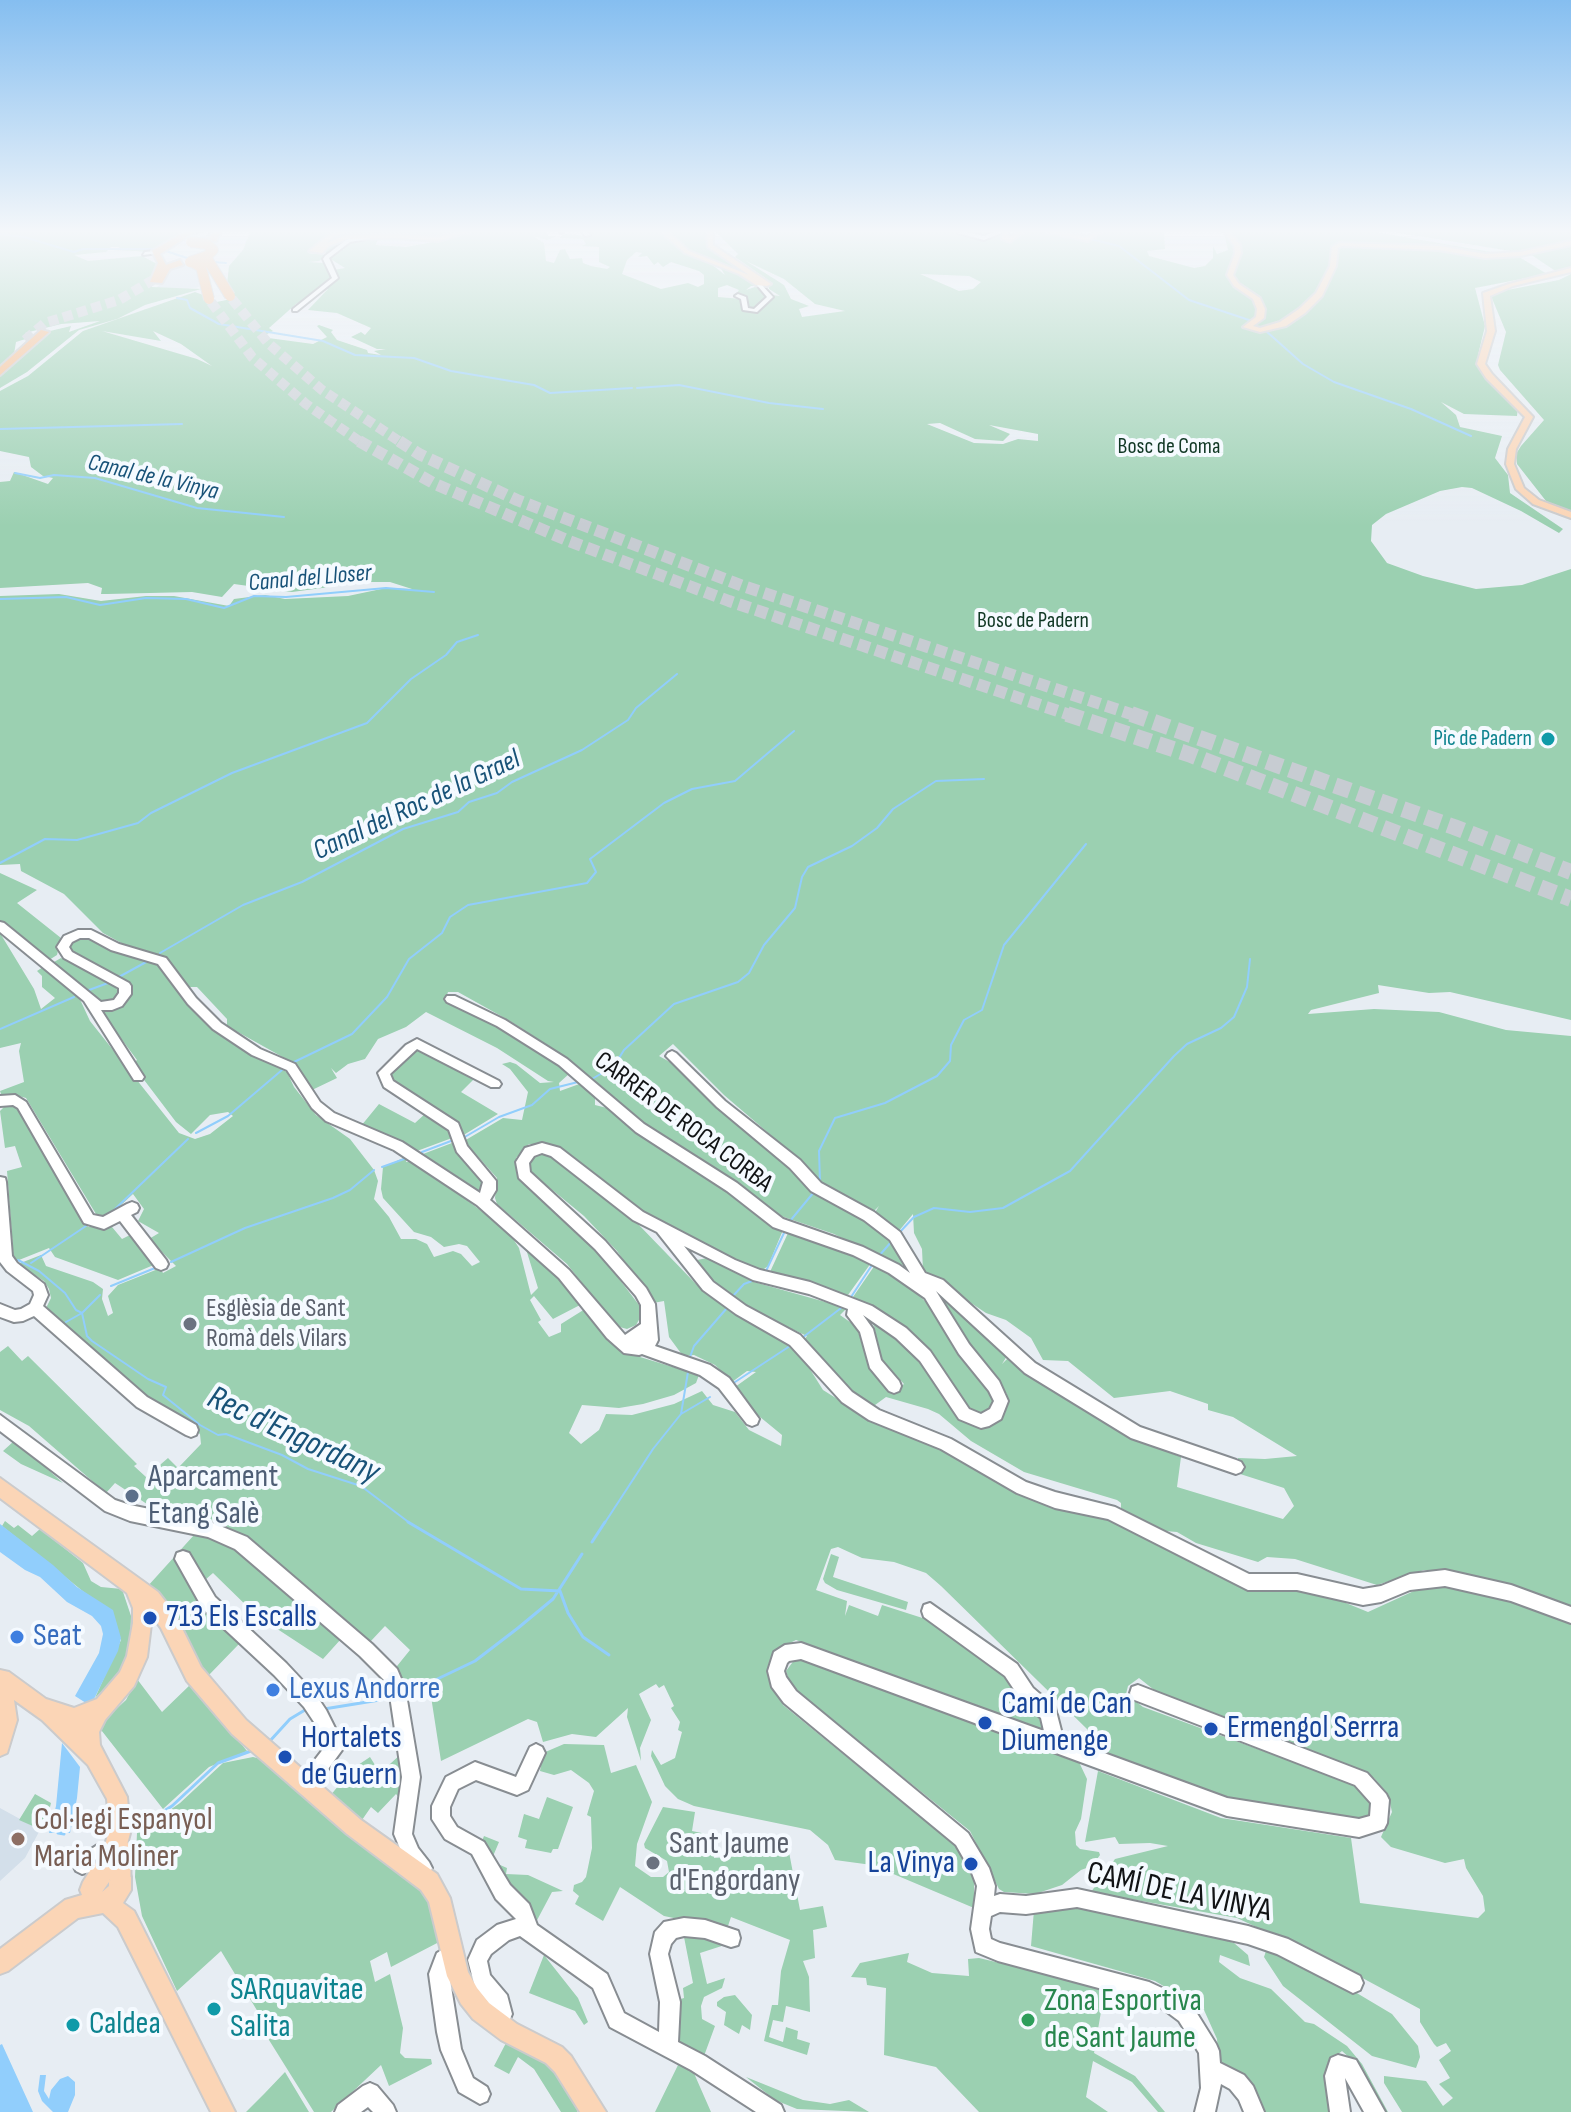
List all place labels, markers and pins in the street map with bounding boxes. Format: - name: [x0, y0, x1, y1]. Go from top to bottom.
- place label: Pic de Padern: [1434, 726, 1532, 752]
- marker: Pic de Padern: [1539, 730, 1557, 748]
- place label: Esglèsia de Sant Romà dels Vilars: [206, 1293, 347, 1354]
- marker: Esglèsia de Sant Romà dels Vilars: [181, 1315, 199, 1333]
- place label: Aparcament Etang Salè: [148, 1459, 278, 1534]
- marker: Aparcament Etang Salè: [123, 1487, 141, 1505]
- place label: 713 Els Escalls: [166, 1599, 317, 1637]
- marker: 713 Els Escalls: [141, 1609, 159, 1627]
- place label: Seat: [33, 1618, 82, 1656]
- marker: Seat: [8, 1628, 26, 1646]
- place label: Lexus Andorre: [289, 1671, 440, 1709]
- marker: Lexus Andorre: [264, 1681, 282, 1699]
- place label: Camí de Can Diumenge: [1001, 1686, 1132, 1761]
- place label: Ermengol Serrra: [1227, 1710, 1399, 1748]
- marker: Camí de Can Diumenge: [976, 1714, 994, 1732]
- place label: Hortalets de Guern: [301, 1720, 402, 1795]
- marker: Ermengol Serrra: [1202, 1720, 1220, 1738]
- marker: Hortalets de Guern: [276, 1748, 294, 1766]
- place label: Col·legi Espanyol Maria Moliner: [34, 1802, 213, 1877]
- place label: Sant Jaume d'Engordany: [669, 1826, 800, 1901]
- marker: Col·legi Espanyol Maria Moliner: [9, 1830, 27, 1848]
- place label: La Vinya: [868, 1845, 955, 1883]
- marker: Sant Jaume d'Engordany: [644, 1854, 662, 1872]
- marker: La Vinya: [962, 1855, 980, 1873]
- place label: SARquavitae Salita: [230, 1972, 364, 2047]
- place label: Zona Esportiva de Sant Jaume: [1044, 1983, 1202, 2058]
- marker: SARquavitae Salita: [205, 2000, 223, 2018]
- place label: Caldea: [89, 2006, 161, 2044]
- marker: Zona Esportiva de Sant Jaume: [1019, 2011, 1037, 2029]
- marker: Caldea: [64, 2016, 82, 2034]

